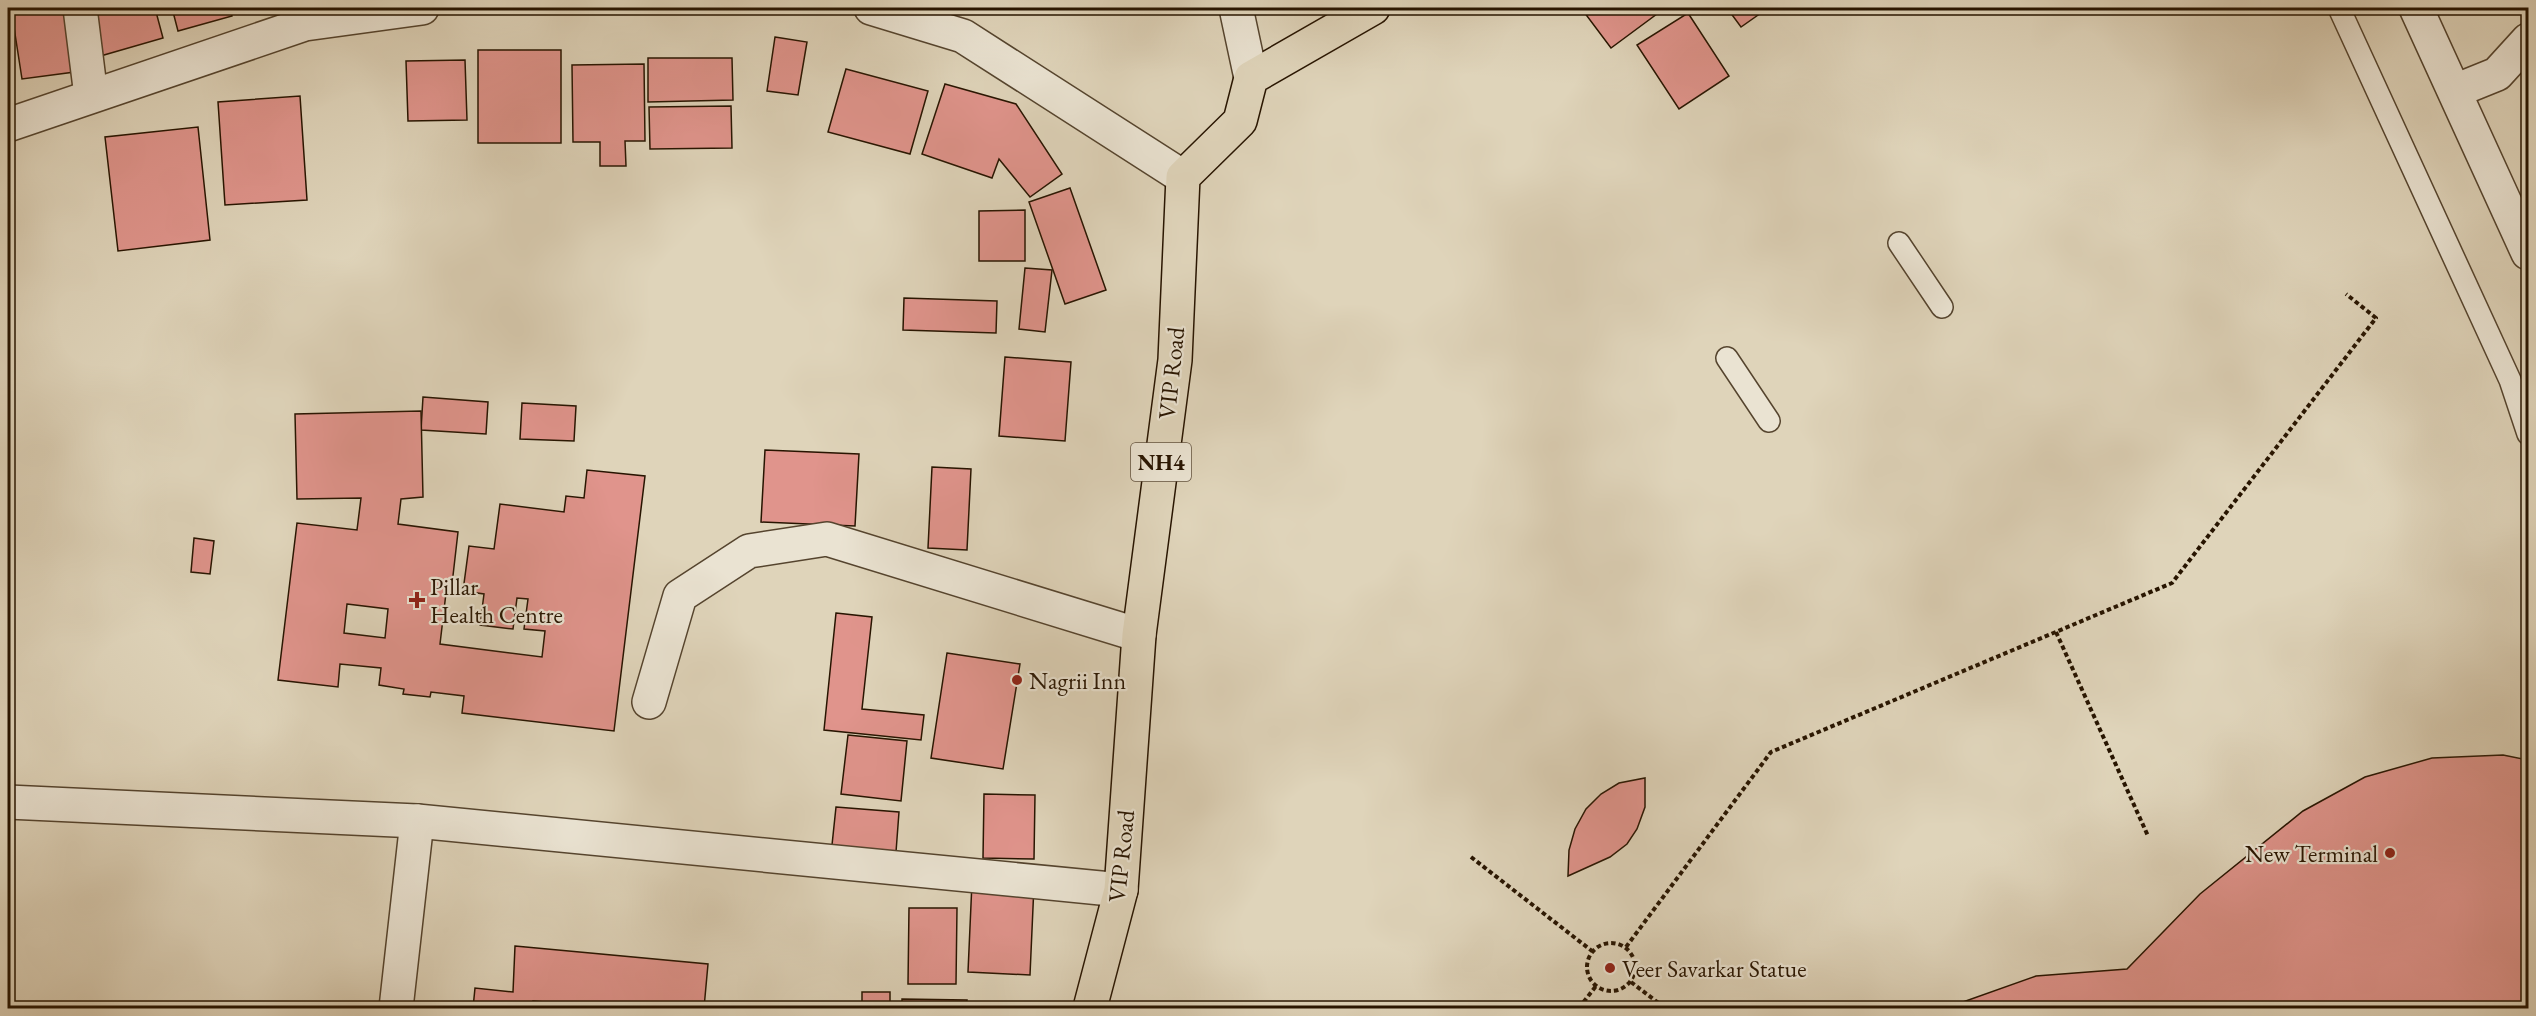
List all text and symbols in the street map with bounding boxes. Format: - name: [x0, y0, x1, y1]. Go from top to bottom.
- street label: VIP Road: [1151, 325, 1191, 421]
- road number: NH4: [1131, 443, 1191, 481]
- place label: Pillar Health Centre: [430, 571, 563, 630]
- marker: Pillar Health Centre: [408, 591, 426, 609]
- place label: Nagrii Inn: [1029, 665, 1126, 696]
- marker: Nagrii Inn: [1010, 673, 1024, 687]
- street label: VIP Road: [1101, 808, 1141, 904]
- place label: New Terminal: [2245, 838, 2378, 869]
- marker: New Terminal: [2383, 846, 2397, 860]
- place label: Veer Savarkar Statue: [1622, 953, 1807, 984]
- marker: Veer Savarkar Statue: [1603, 961, 1617, 975]

